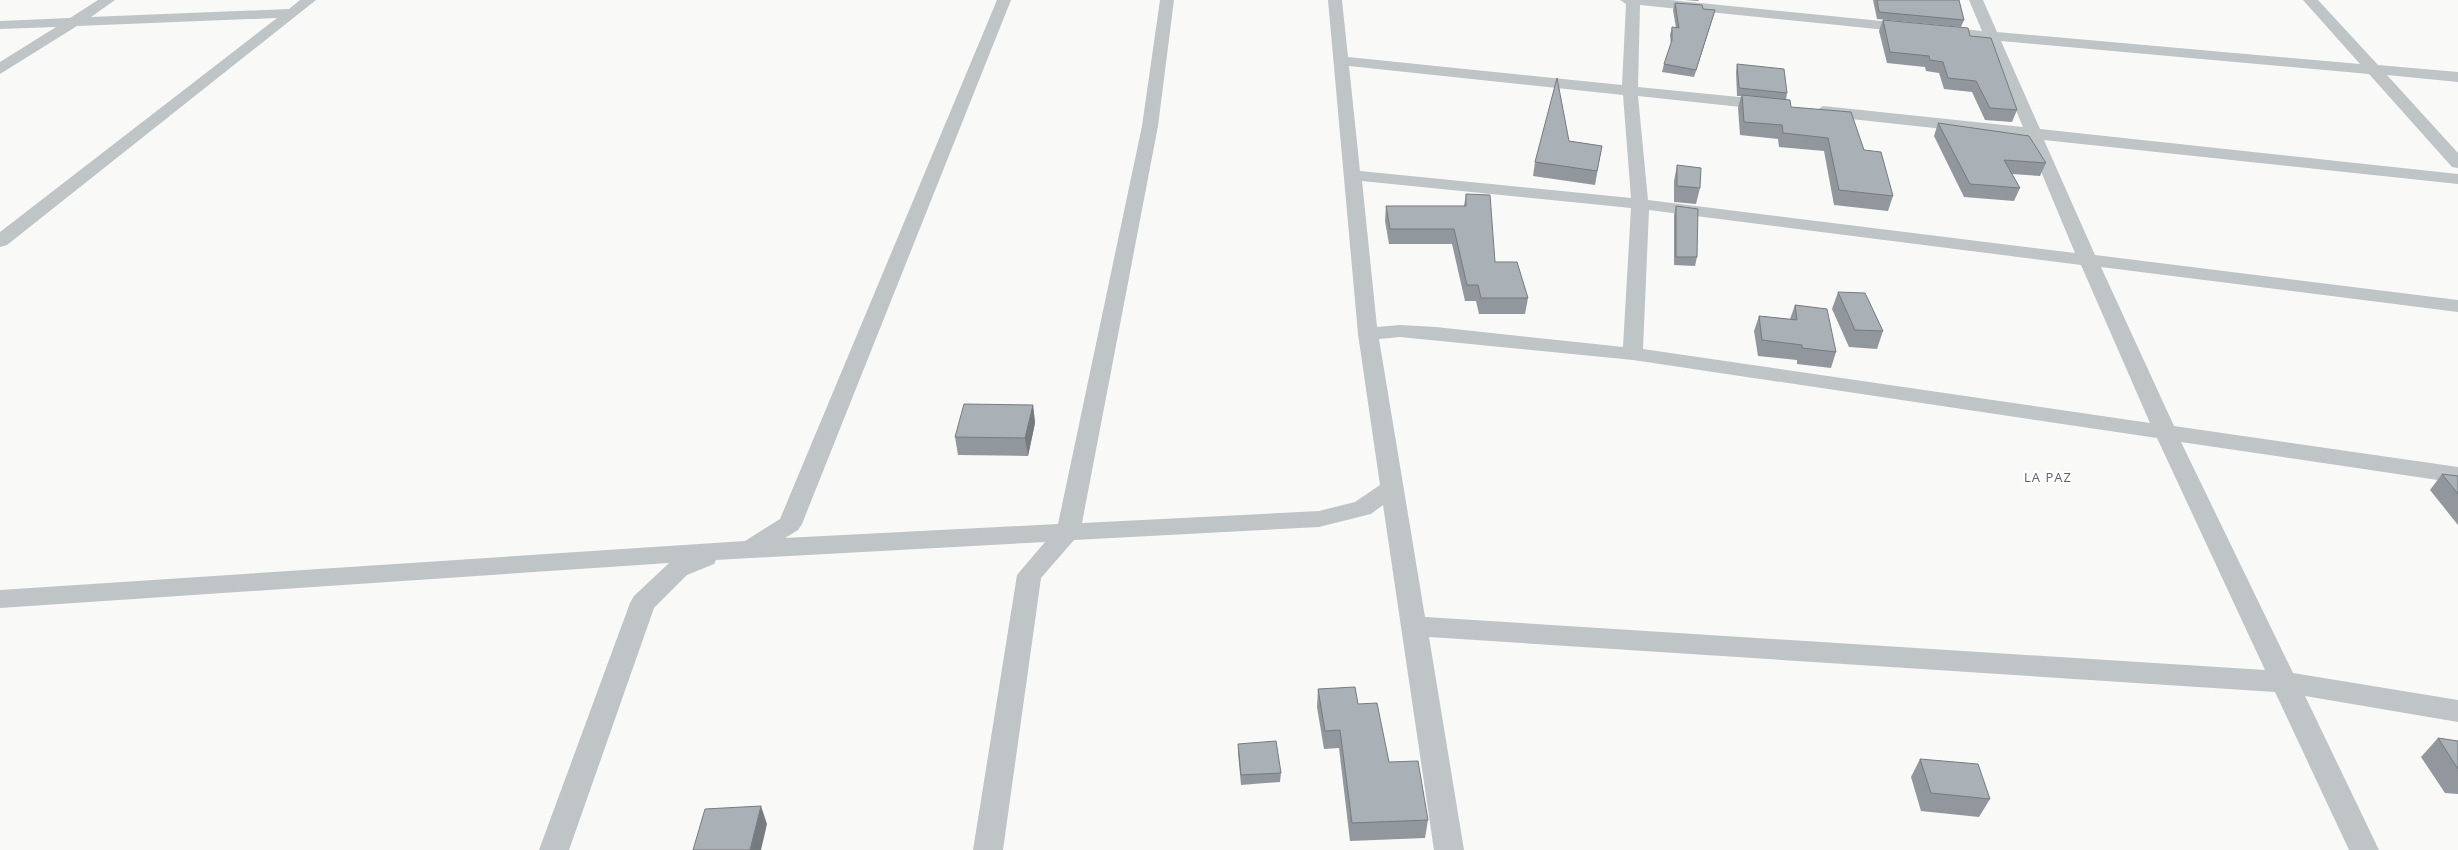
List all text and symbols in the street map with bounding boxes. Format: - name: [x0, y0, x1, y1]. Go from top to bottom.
- district label: LA PAZ: [2024, 468, 2072, 486]

